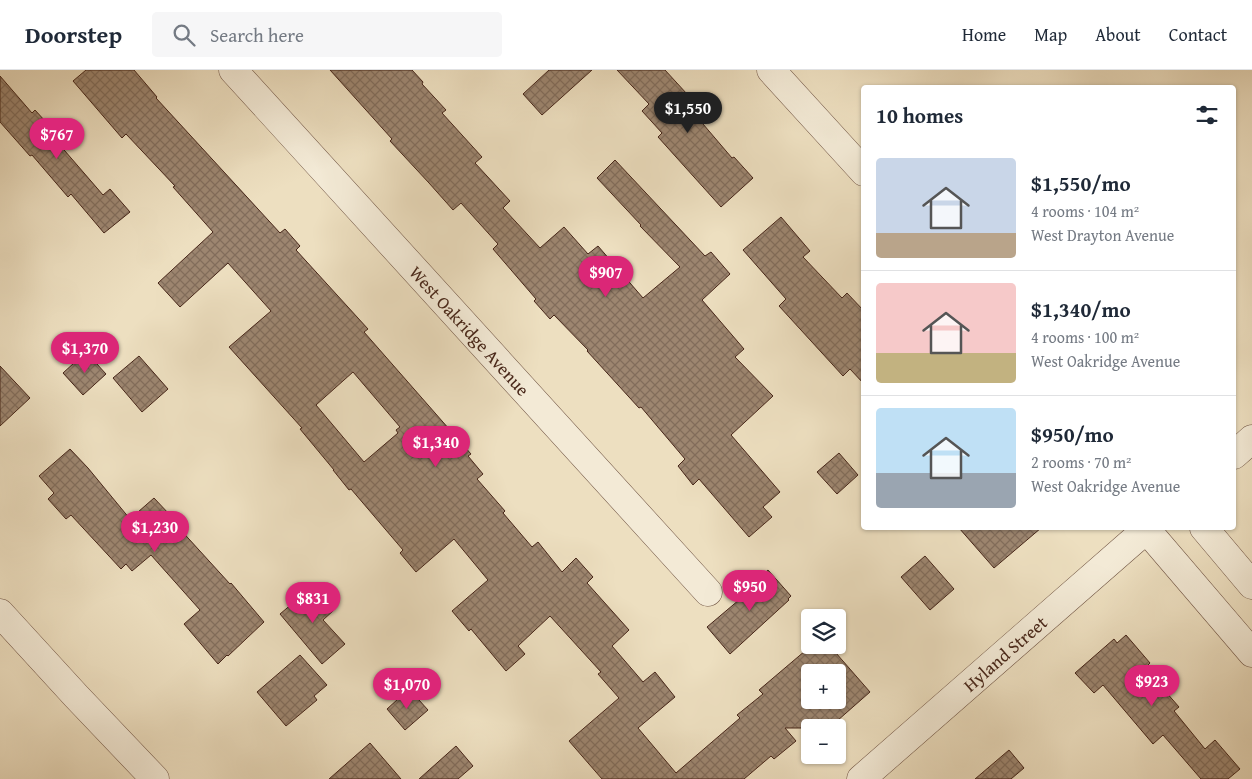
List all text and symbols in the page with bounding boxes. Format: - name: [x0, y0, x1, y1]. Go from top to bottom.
- search box: [152, 12, 502, 57]
- text: Doorstep: [25, 17, 122, 52]
- icon: search: [170, 21, 198, 49]
- text: Search here: [210, 21, 304, 49]
- text: Home: [962, 21, 1006, 48]
- text: Map: [1034, 21, 1067, 48]
- text: About: [1095, 21, 1141, 48]
- text: Contact: [1169, 21, 1227, 48]
- pin: $1,550: [647, 92, 729, 134]
- text: $1,550: [665, 96, 711, 120]
- text: 10 homes: [876, 100, 963, 131]
- icon: filters: [1193, 101, 1221, 129]
- pin: $767: [27, 118, 87, 160]
- text: $767: [40, 122, 74, 146]
- text: $1,550/mo: [1031, 168, 1131, 199]
- icon: home: [916, 178, 976, 238]
- text: 4 rooms · 104 m²: [1031, 199, 1139, 223]
- text: West Drayton Avenue: [1031, 223, 1174, 247]
- pin: $907: [576, 256, 636, 298]
- street label: West Oakridge Avenue: [403, 259, 536, 402]
- text: $907: [589, 260, 623, 284]
- text: $1,340/mo: [1031, 294, 1131, 325]
- icon: home: [916, 303, 976, 363]
- text: 4 rooms · 100 m²: [1031, 325, 1139, 349]
- pin: $1,370: [44, 332, 126, 374]
- text: $1,370: [62, 336, 108, 360]
- text: West Oakridge Avenue: [1031, 349, 1180, 373]
- text: $950/mo: [1031, 419, 1114, 450]
- pin: $1,340: [395, 426, 477, 468]
- icon: home: [916, 428, 976, 488]
- text: $1,340: [413, 430, 459, 454]
- text: 2 rooms · 70 m²: [1031, 450, 1131, 474]
- text: West Oakridge Avenue: [1031, 474, 1180, 498]
- pin: $1,230: [114, 510, 196, 553]
- text: $1,230: [132, 515, 178, 539]
- pin: $950: [720, 570, 780, 612]
- text: $950: [733, 574, 767, 598]
- pin: $831: [283, 582, 343, 624]
- text: $831: [296, 586, 330, 610]
- map controls: [801, 609, 846, 764]
- button: layers: [801, 609, 846, 654]
- street label: Hyland Street: [957, 609, 1053, 698]
- button: +: [801, 664, 846, 709]
- pin: $923: [1122, 664, 1182, 707]
- pin: $1,070: [366, 668, 448, 710]
- text: $923: [1135, 669, 1169, 693]
- text: $1,070: [384, 672, 430, 696]
- button: −: [801, 719, 846, 764]

